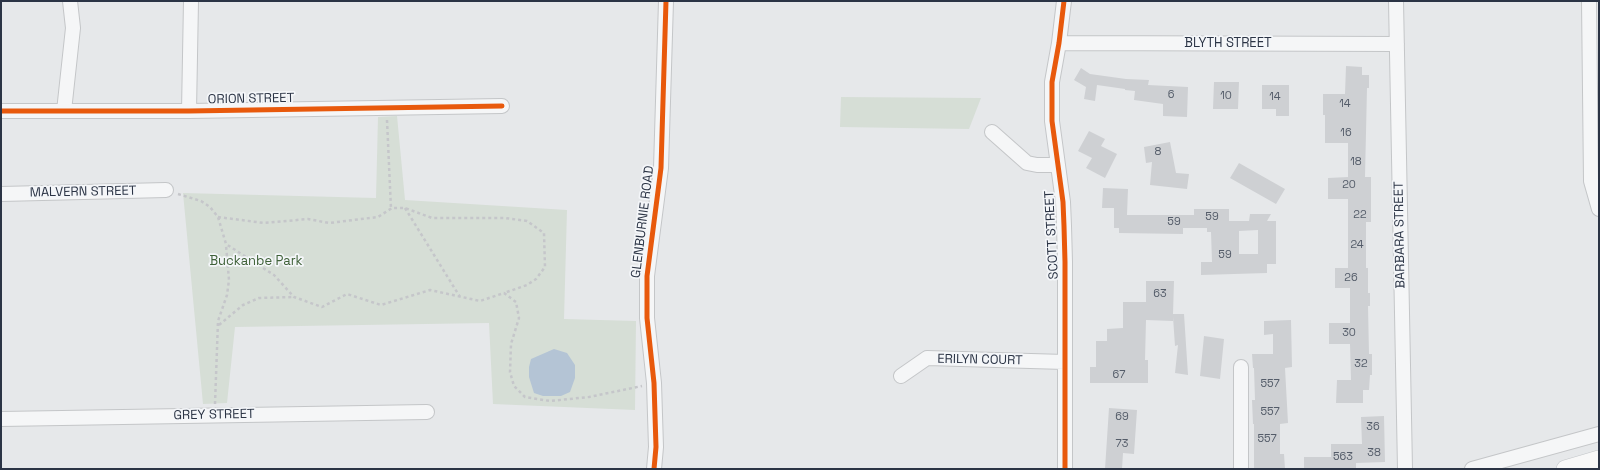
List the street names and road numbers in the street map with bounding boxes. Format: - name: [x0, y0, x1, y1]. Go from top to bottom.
- street label: BLYTH STREET: [1184, 35, 1272, 51]
- street label: ORION STREET: [208, 90, 294, 108]
- street label: GLENBURNIE ROAD: [628, 165, 658, 279]
- street label: BARBARA STREET: [1391, 181, 1409, 289]
- street label: MALVERN STREET: [29, 183, 137, 201]
- street label: SCOTT STREET: [1042, 190, 1062, 280]
- street label: ERILYN COURT: [937, 351, 1023, 369]
- street label: GREY STREET: [173, 406, 255, 424]

